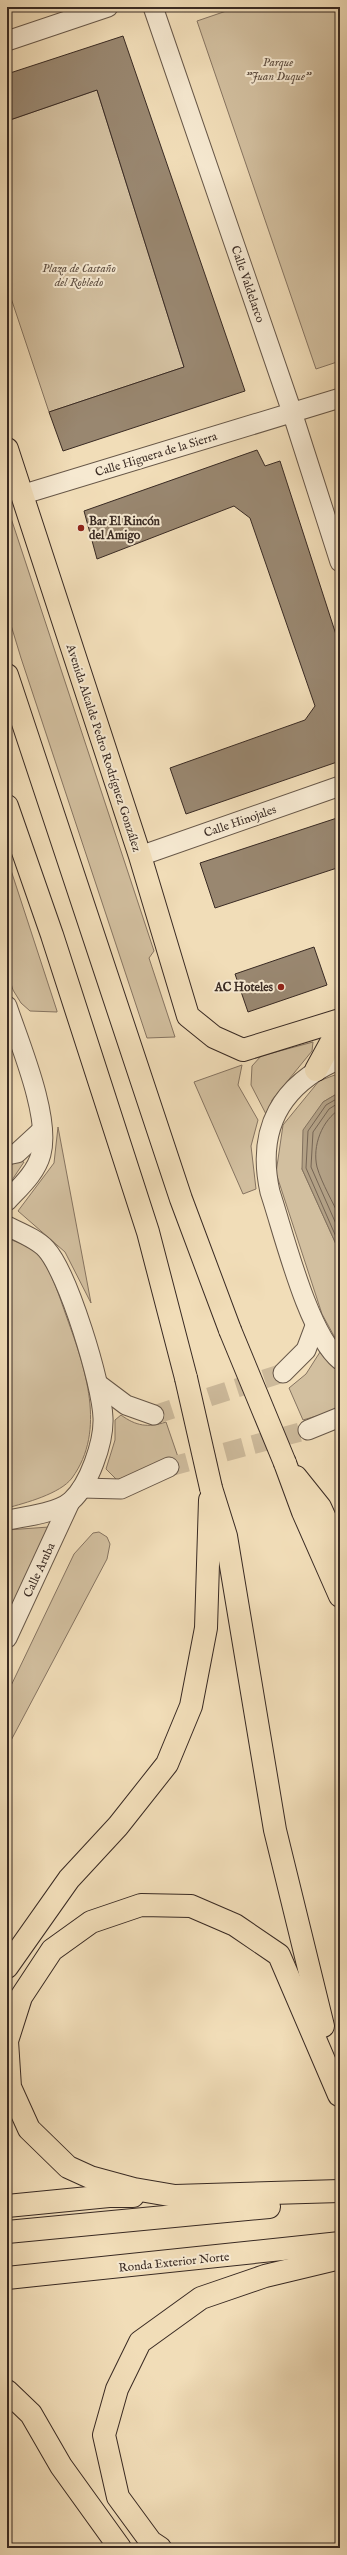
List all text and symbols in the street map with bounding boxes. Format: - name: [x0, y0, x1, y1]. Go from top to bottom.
- park label: Parque "Juan Duque": [245, 55, 312, 84]
- street label: Calle Valdelarco: [227, 244, 268, 325]
- park label: Plaza de Castaño del Robledo: [42, 261, 116, 290]
- street label: Calle Higuera de la Sierra: [93, 429, 220, 480]
- place label: Bar El Rincón del Amigo: [89, 514, 161, 544]
- marker: Bar El Rincón del Amigo: [76, 523, 86, 533]
- street label: Avenida Alcalde Pedro Rodríguez González: [62, 642, 144, 854]
- street label: Calle Hinojales: [202, 802, 278, 841]
- place label: AC Hoteles: [214, 980, 274, 995]
- marker: AC Hoteles: [276, 982, 286, 992]
- street label: Calle Aruba: [20, 1540, 59, 1600]
- street label: Ronda Exterior Norte: [118, 2249, 231, 2276]

